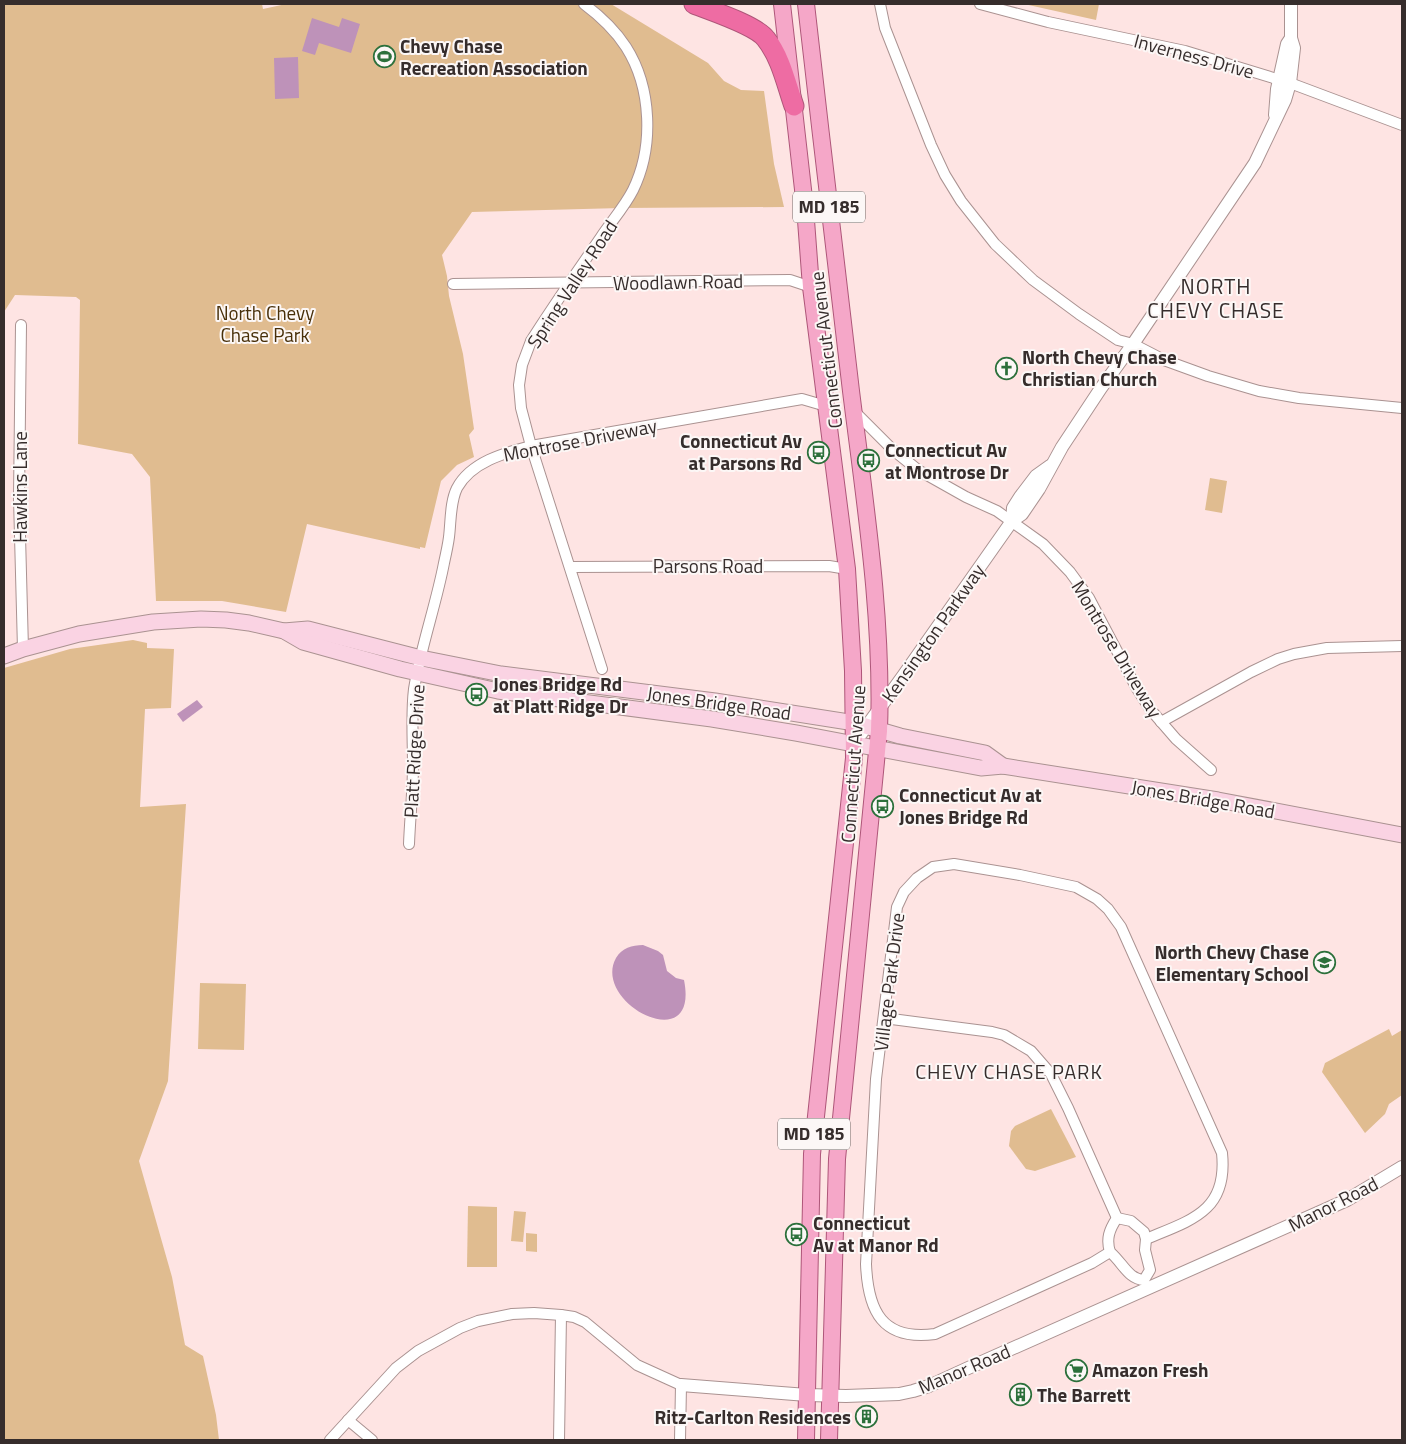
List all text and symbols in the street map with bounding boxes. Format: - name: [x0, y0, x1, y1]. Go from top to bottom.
- street label: Inverness Drive: [1131, 26, 1257, 85]
- place label: Chevy Chase Recreation Association: [400, 31, 588, 82]
- sports icon: Chevy Chase Recreation Association: [372, 45, 396, 69]
- road number: MD 185: [793, 192, 865, 222]
- street label: Spring Valley Road: [519, 214, 624, 354]
- street label: Woodlawn Road: [613, 266, 743, 297]
- street label: Connecticut Avenue: [801, 270, 850, 430]
- district label: NORTH CHEVY CHASE: [1147, 270, 1285, 326]
- park label: North Chevy Chase Park: [216, 298, 314, 349]
- place label: North Chevy Chase Christian Church: [1022, 342, 1177, 393]
- church icon: North Chevy Chase Christian Church: [994, 356, 1018, 380]
- street label: Montrose Driveway: [500, 410, 659, 469]
- place label: Connecticut Av at Parsons Rd: [680, 426, 803, 477]
- street label: Hawkins Lane: [5, 431, 34, 543]
- place label: Connecticut Av at Montrose Dr: [885, 435, 1009, 486]
- bus stop icon: Connecticut Av at Parsons Rd: [806, 440, 830, 464]
- bus stop icon: Connecticut Av at Montrose Dr: [857, 449, 881, 473]
- street label: Parsons Road: [653, 551, 763, 580]
- street label: Kensington Parkway: [874, 557, 991, 708]
- street label: Montrose Driveway: [1065, 574, 1170, 723]
- place label: Jones Bridge Rd at Platt Ridge Dr: [493, 669, 628, 720]
- street label: Jones Bridge Road: [645, 678, 793, 727]
- street label: Platt Ridge Drive: [396, 683, 431, 819]
- bus stop icon: Jones Bridge Rd at Platt Ridge Dr: [465, 683, 489, 707]
- street label: Connecticut Avenue: [833, 684, 872, 844]
- street label: Jones Bridge Road: [1129, 772, 1277, 825]
- place label: Connecticut Av at Jones Bridge Rd: [899, 780, 1042, 831]
- bus stop icon: Connecticut Av at Jones Bridge Rd: [871, 794, 895, 818]
- street label: Village Park Drive: [866, 911, 911, 1053]
- place label: North Chevy Chase Elementary School: [1154, 937, 1309, 988]
- school or university icon: North Chevy Chase Elementary School: [1313, 951, 1337, 975]
- district label: CHEVY CHASE PARK: [915, 1056, 1103, 1087]
- road number: MD 185: [778, 1118, 850, 1150]
- street label: Manor Road: [1283, 1168, 1383, 1239]
- place label: Connecticut Av at Manor Rd: [813, 1208, 939, 1259]
- bus stop icon: Connecticut Av at Manor Rd: [785, 1222, 809, 1246]
- street label: Manor Road: [913, 1336, 1014, 1401]
- place label: Amazon Fresh: [1092, 1355, 1209, 1384]
- supermarket icon: Amazon Fresh: [1064, 1358, 1088, 1382]
- place label: The Barrett: [1037, 1380, 1130, 1409]
- building icon: The Barrett: [1009, 1383, 1033, 1407]
- place label: Ritz-Carlton Residences: [655, 1402, 851, 1431]
- building icon: Ritz-Carlton Residences: [855, 1405, 879, 1429]

